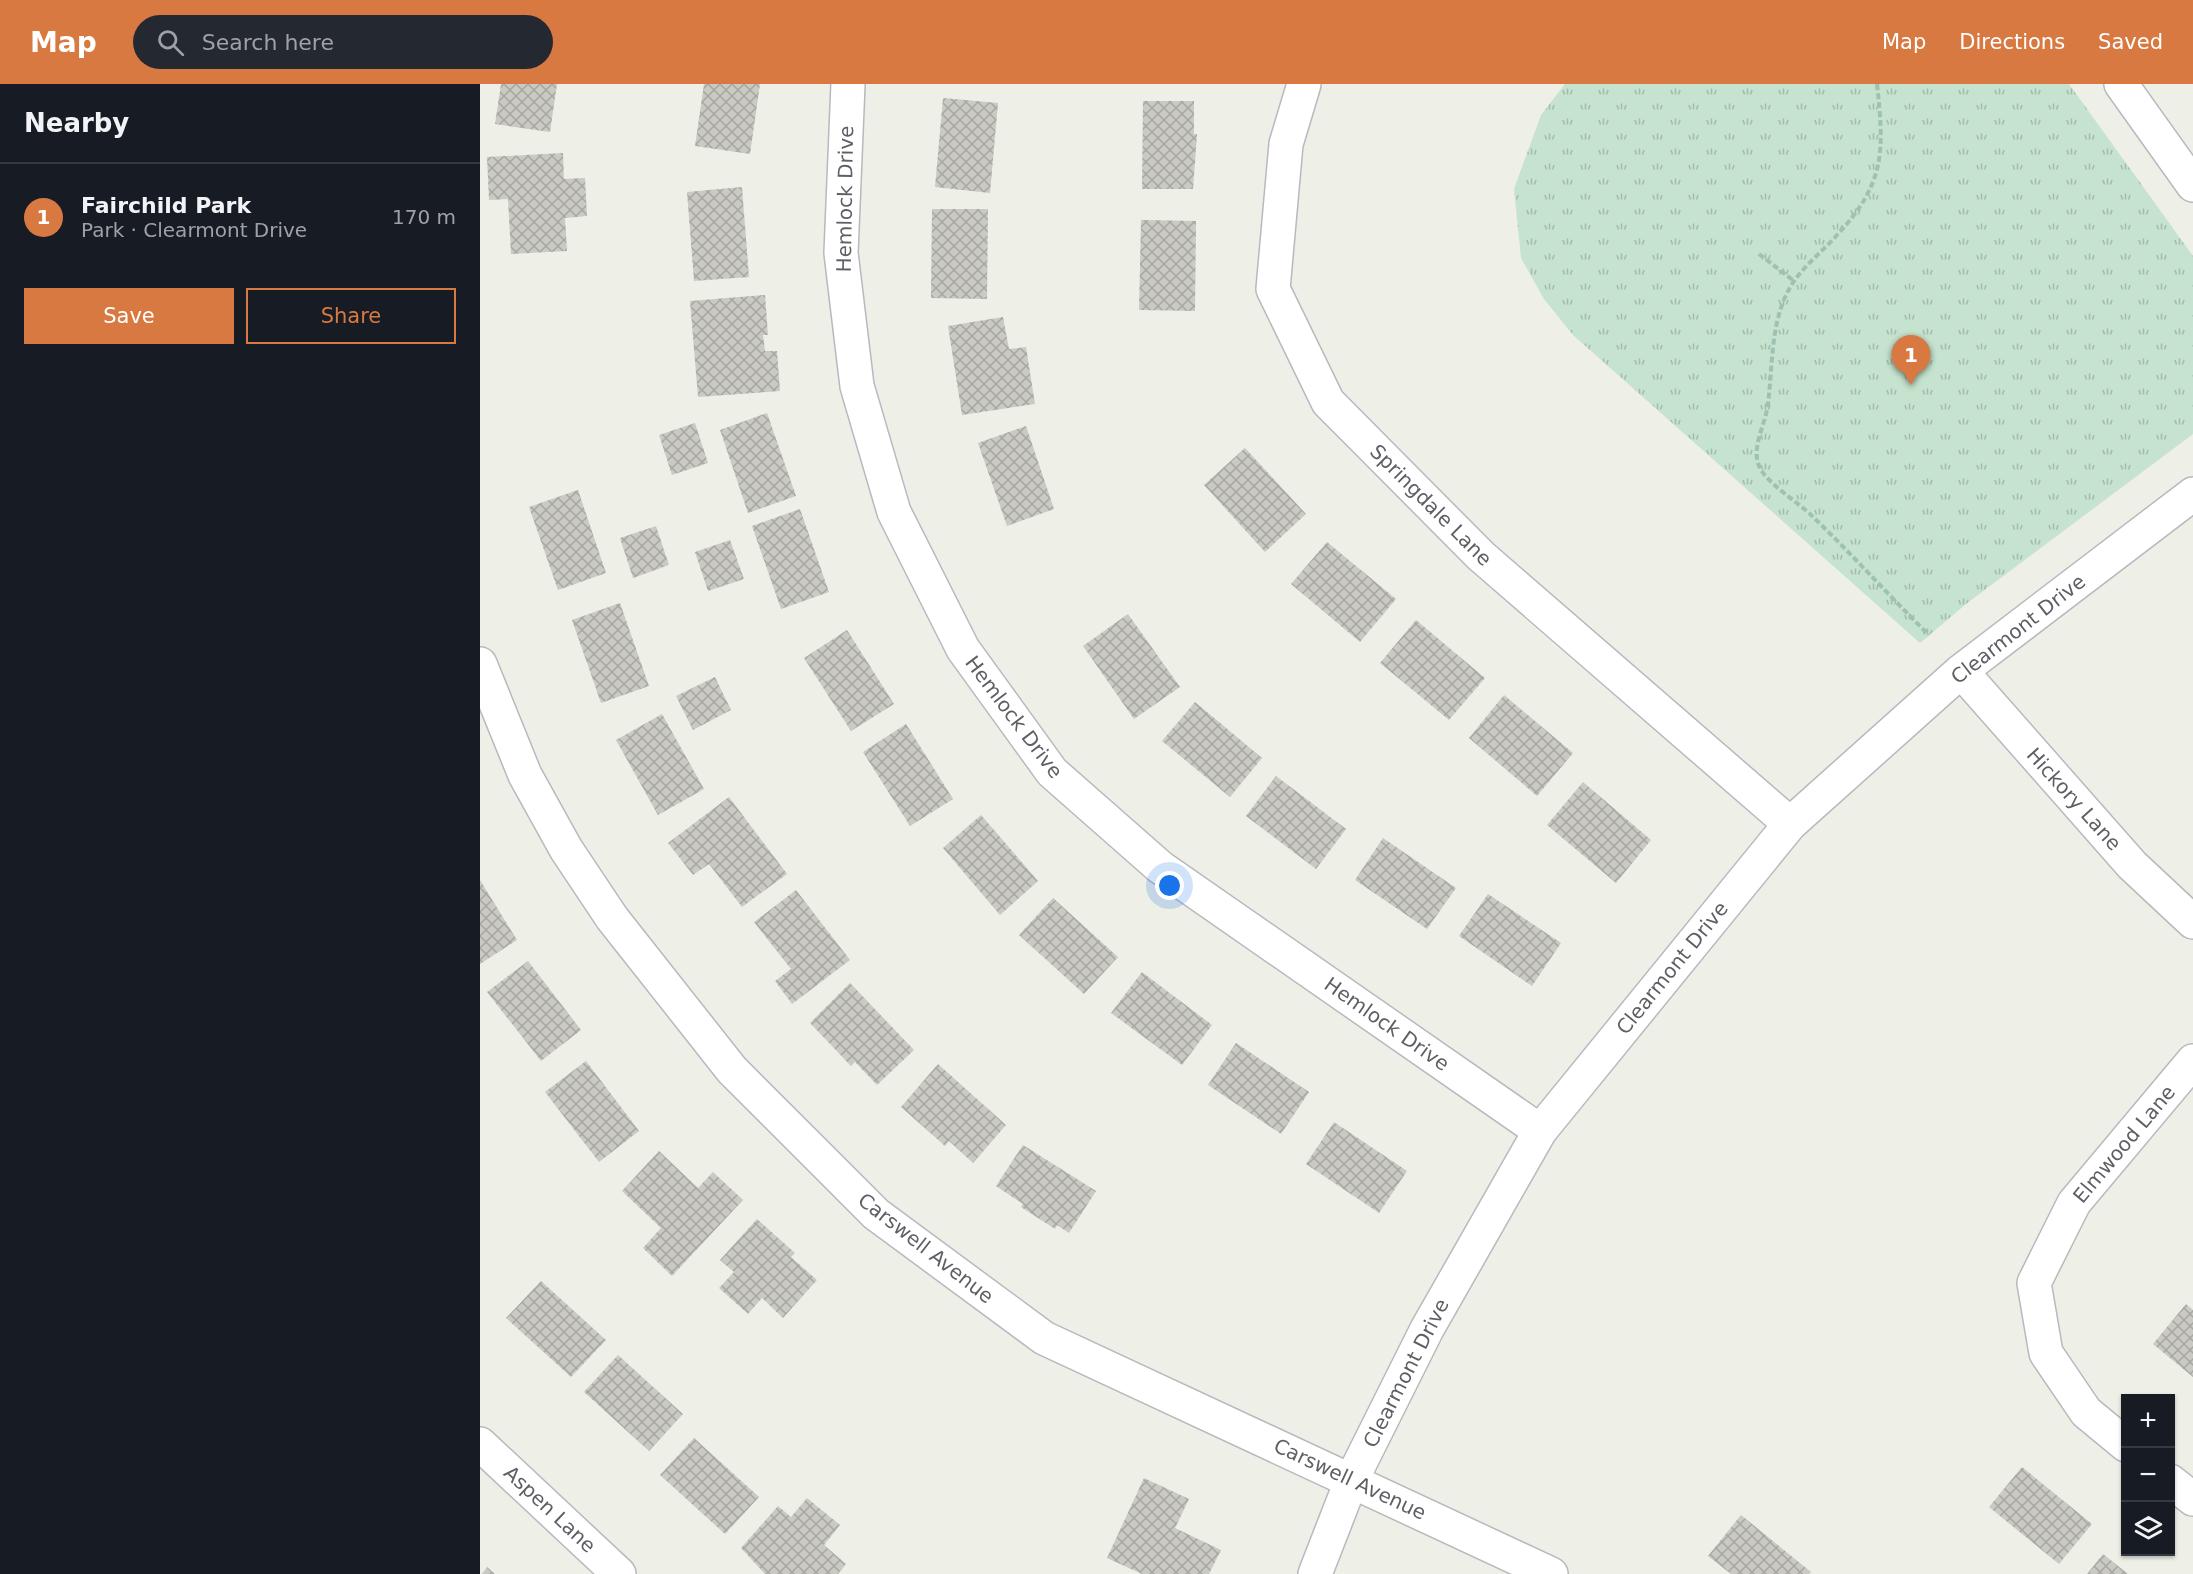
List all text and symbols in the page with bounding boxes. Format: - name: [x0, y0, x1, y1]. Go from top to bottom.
- search box: [133, 15, 553, 69]
- text: Map: [30, 26, 97, 59]
- icon: search: [154, 26, 187, 59]
- text: Search here: [202, 30, 334, 55]
- text: Map: [1882, 30, 1926, 54]
- text: Directions: [1959, 30, 2065, 54]
- text: Saved: [2098, 30, 2163, 54]
- text: Nearby: [24, 108, 129, 138]
- street label: Hemlock Drive: [832, 125, 858, 273]
- text: Fairchild Park: [81, 193, 251, 218]
- text: 1: [37, 205, 50, 229]
- text: 170 m: [392, 205, 456, 229]
- text: Park · Clearmont Drive: [81, 218, 307, 242]
- button: Save: [24, 288, 234, 344]
- button: Share: [246, 288, 456, 344]
- pin: 1: [1892, 336, 1930, 385]
- street label: Springdale Lane: [1365, 439, 1497, 571]
- street label: Clearmont Drive: [1946, 569, 2090, 689]
- street label: Hemlock Drive: [960, 651, 1068, 783]
- street label: Hickory Lane: [2022, 743, 2126, 855]
- your location: [1155, 871, 1184, 900]
- street label: Clearmont Drive: [1611, 897, 1733, 1039]
- street label: Hemlock Drive: [1320, 972, 1454, 1076]
- street label: Elmwood Lane: [2068, 1080, 2180, 1208]
- street label: Carswell Avenue: [853, 1188, 999, 1308]
- street label: Clearmont Drive: [1358, 1295, 1454, 1451]
- map controls: [2121, 1394, 2175, 1556]
- button: +: [2121, 1394, 2175, 1448]
- street label: Carswell Avenue: [1270, 1433, 1430, 1525]
- button: −: [2121, 1448, 2175, 1502]
- street label: Aspen Lane: [499, 1460, 601, 1558]
- button: layers: [2121, 1502, 2175, 1556]

